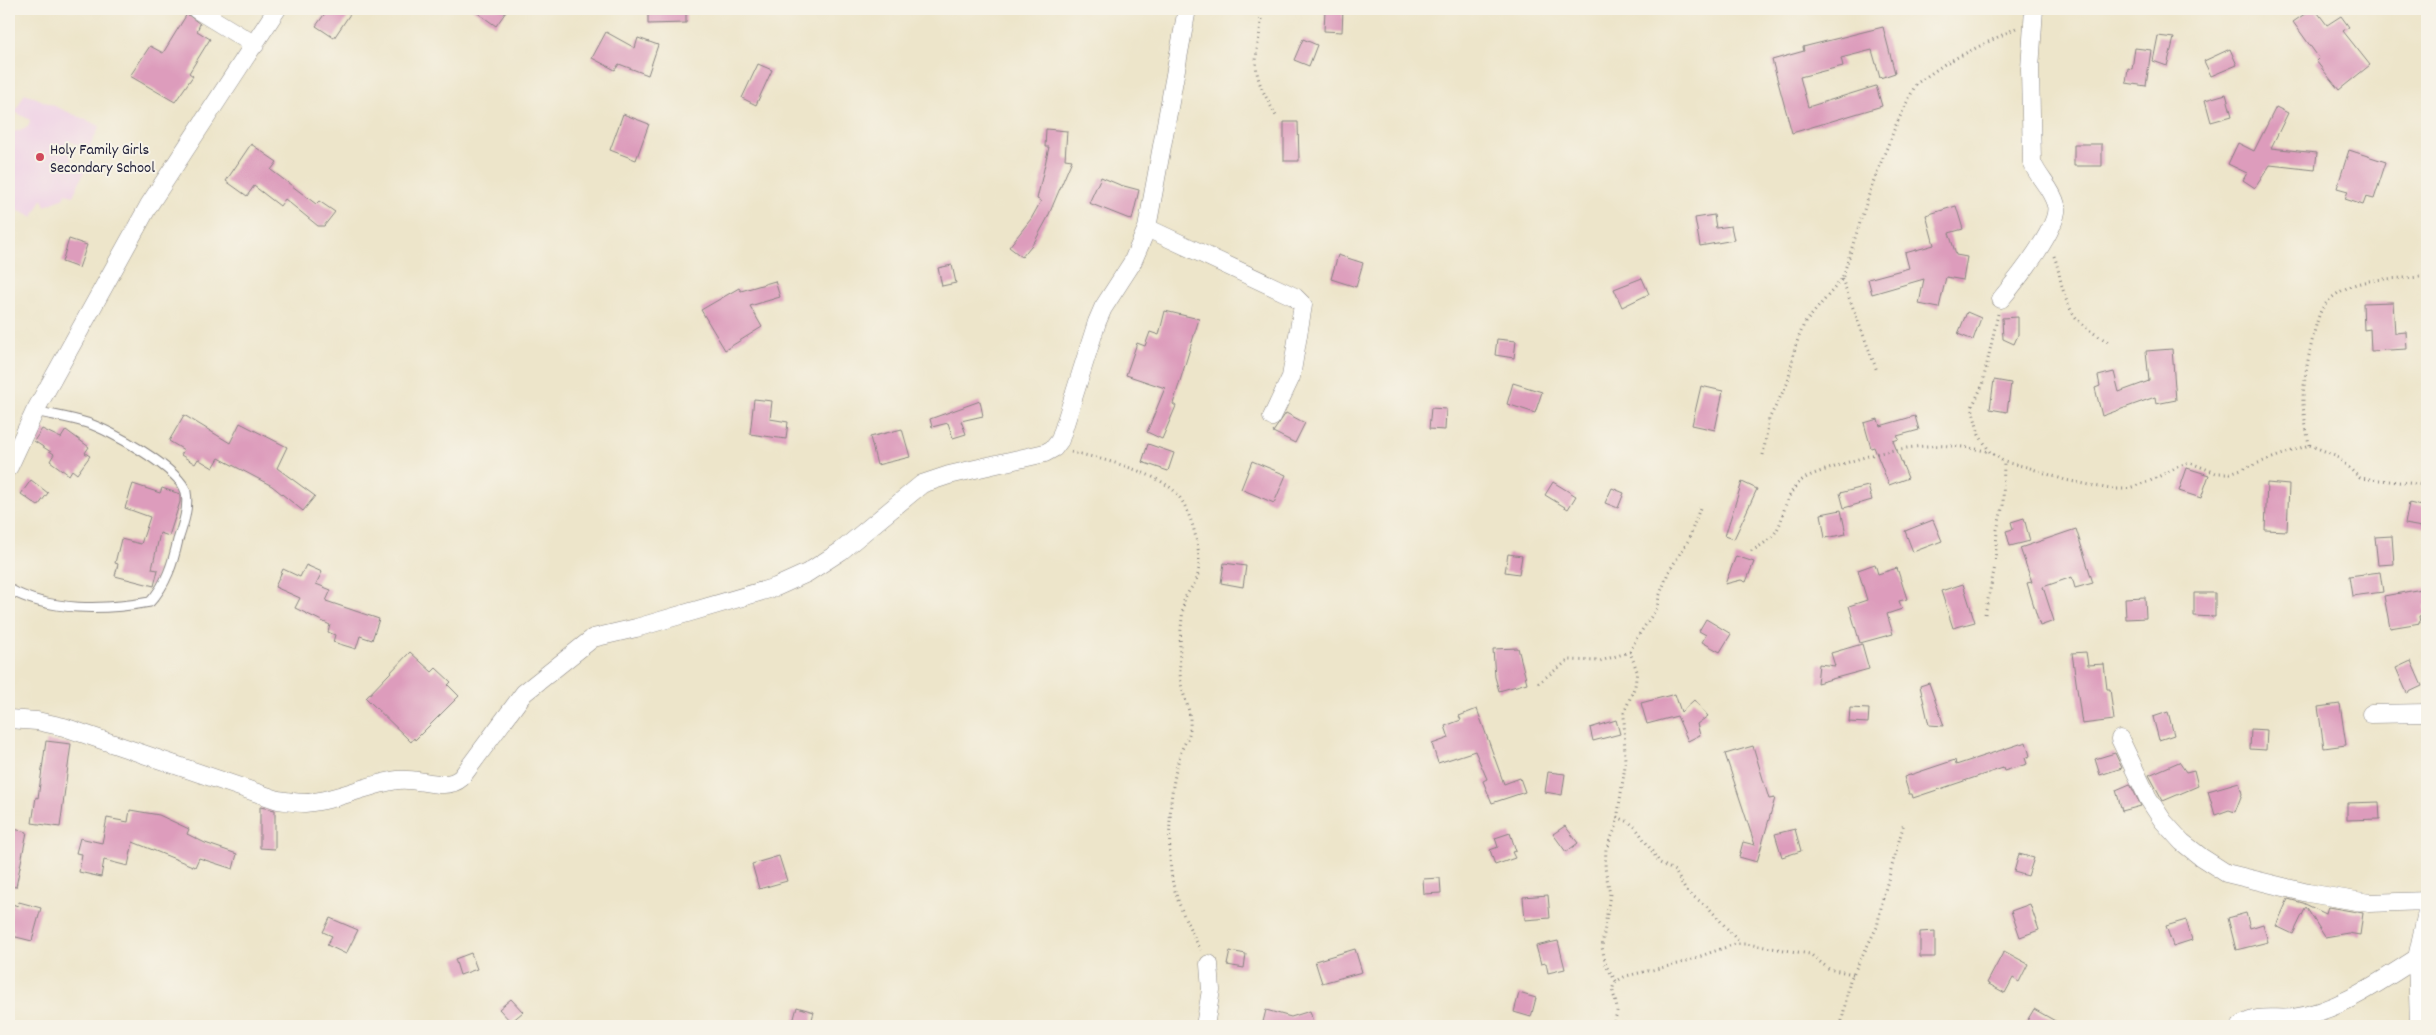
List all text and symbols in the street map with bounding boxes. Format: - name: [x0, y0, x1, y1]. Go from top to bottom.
- place label: Holy Family Girls Secondary School: [50, 139, 155, 180]
- marker: Holy Family Girls Secondary School: [34, 151, 46, 163]

